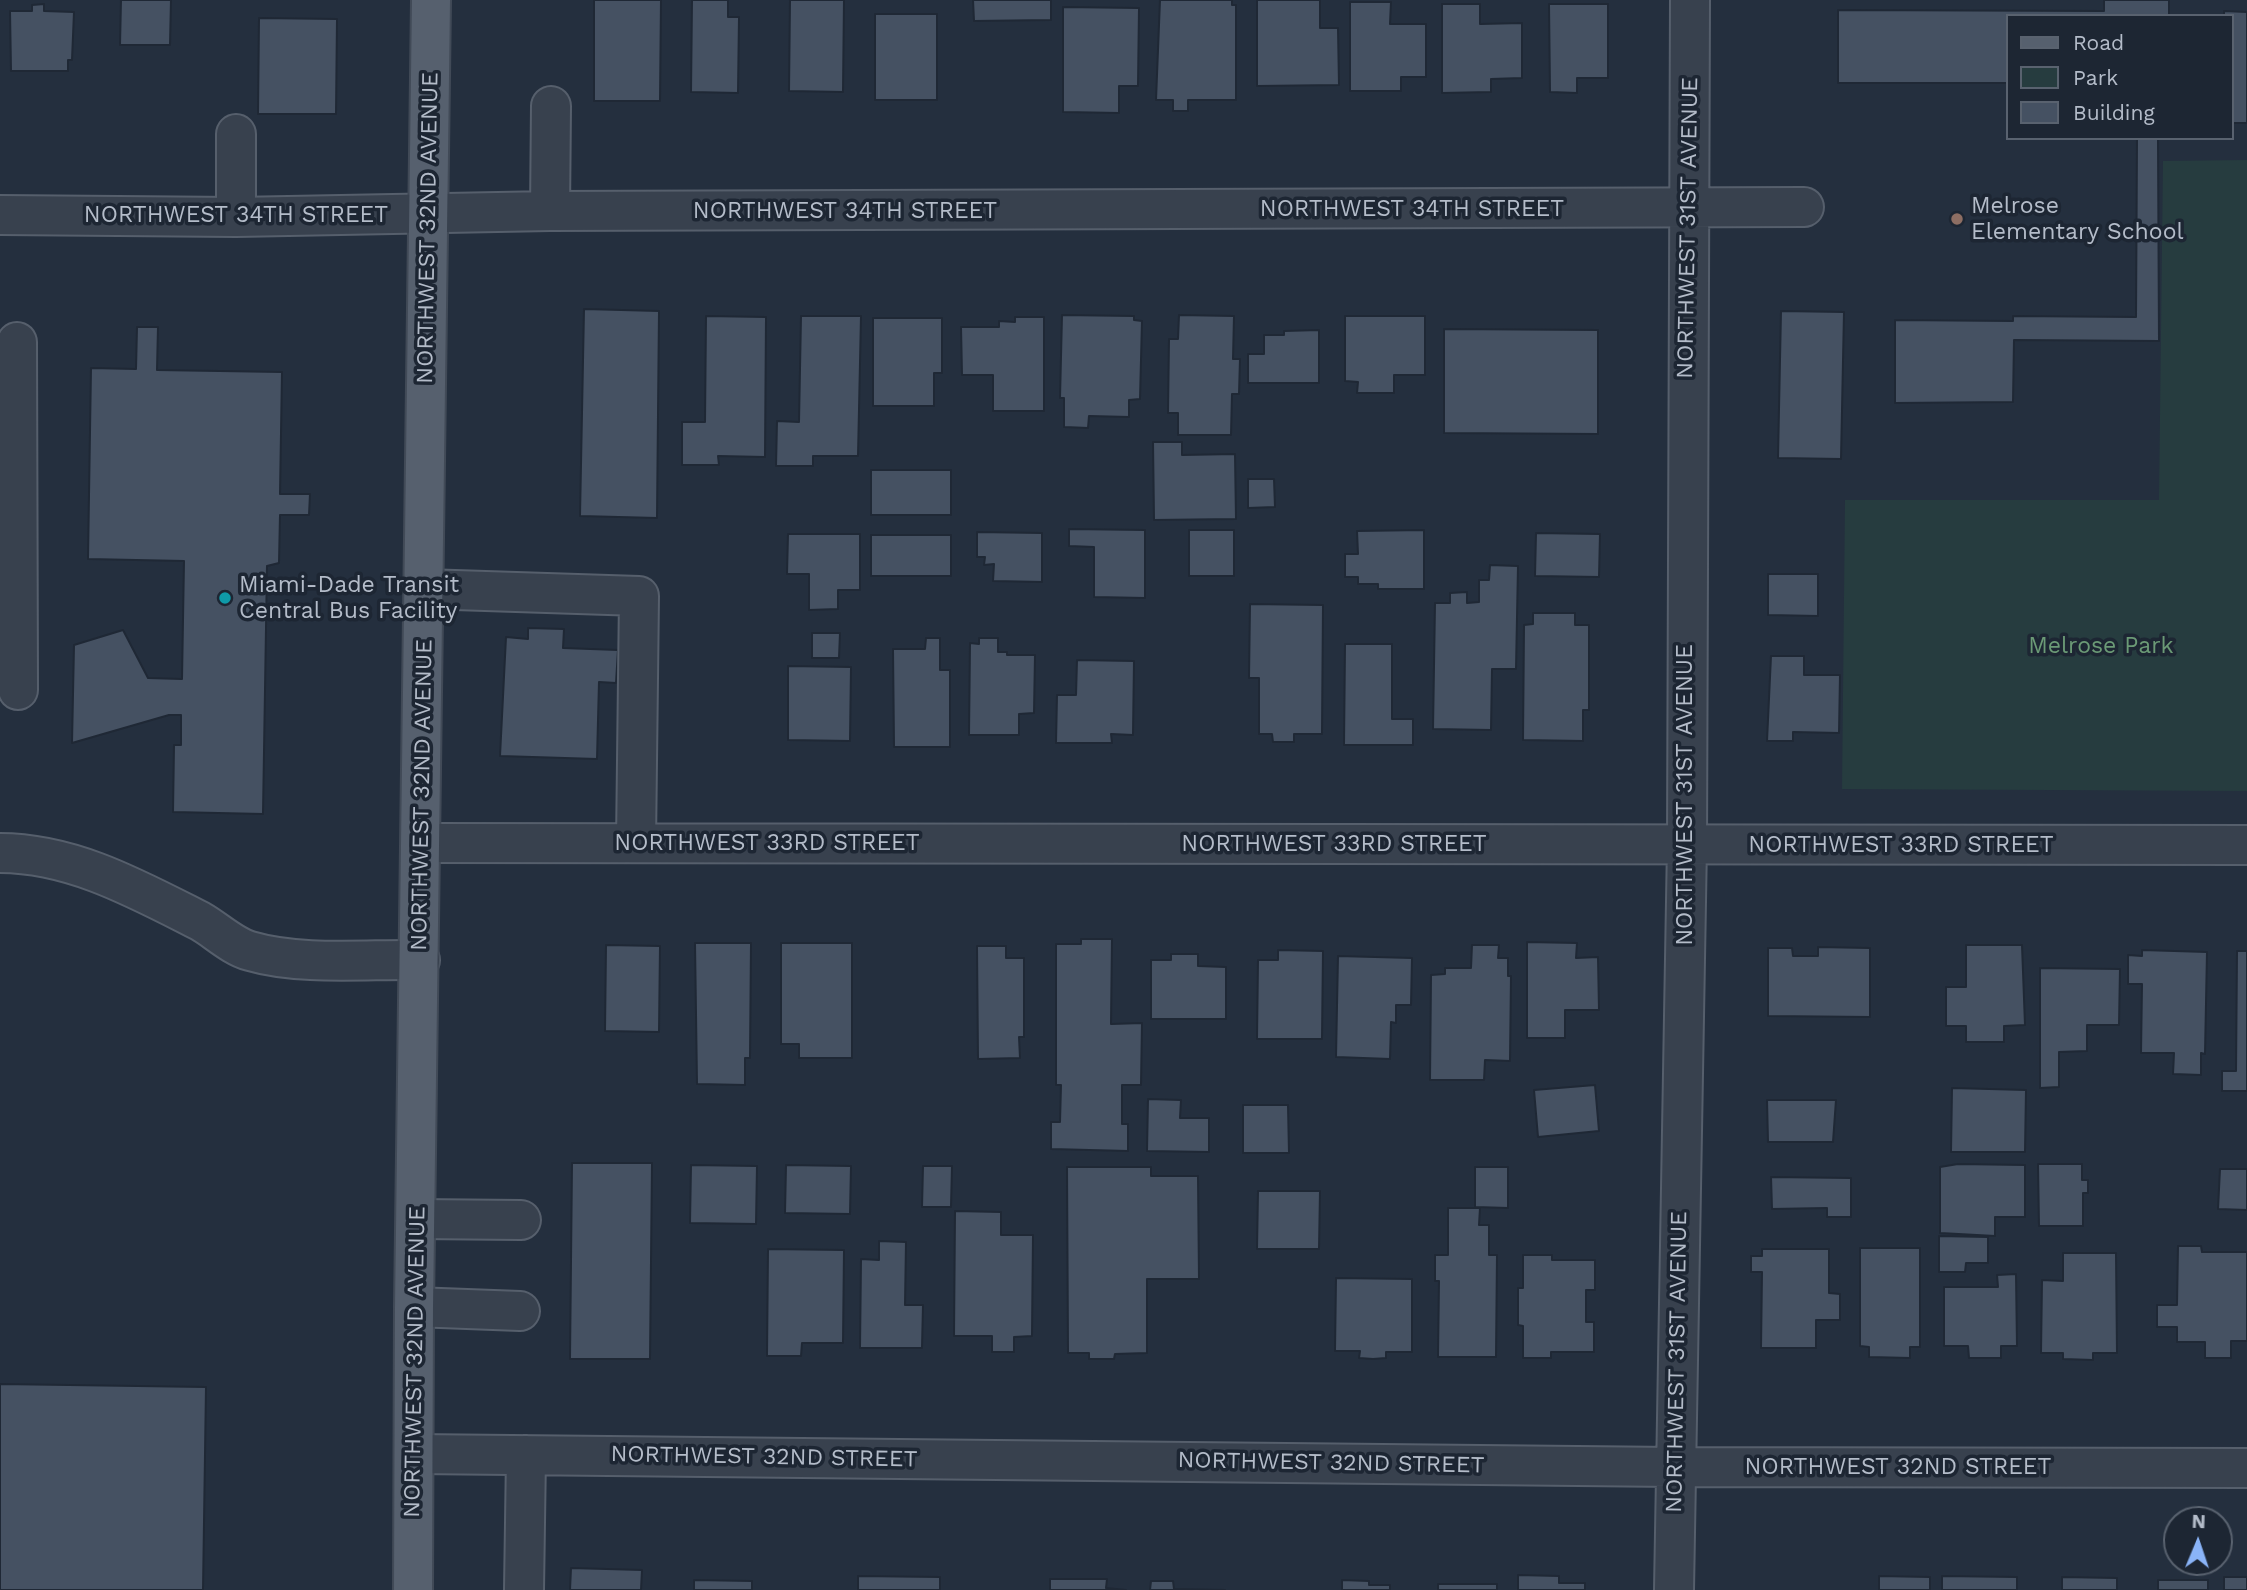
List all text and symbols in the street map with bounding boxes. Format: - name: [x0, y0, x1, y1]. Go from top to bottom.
- legend: [2006, 14, 2233, 140]
- text: Road: [2073, 30, 2124, 55]
- text: Park: [2073, 65, 2118, 90]
- street label: NORTHWEST 32ND AVENUE: [411, 72, 445, 384]
- street label: NORTHWEST 31ST AVENUE: [1672, 77, 1704, 379]
- text: Building: [2073, 100, 2155, 125]
- place label: Melrose Elementary School: [1971, 192, 2183, 246]
- street label: NORTHWEST 34TH STREET: [1260, 195, 1564, 223]
- street label: NORTHWEST 34TH STREET: [693, 197, 997, 225]
- street label: NORTHWEST 34TH STREET: [84, 201, 388, 229]
- marker: Melrose Elementary School: [1949, 211, 1965, 227]
- place label: Miami-Dade Transit Central Bus Facility: [239, 571, 459, 625]
- marker: Miami-Dade Transit Central Bus Facility: [217, 590, 233, 606]
- park label: Melrose Park: [2028, 632, 2174, 660]
- street label: NORTHWEST 32ND AVENUE: [405, 639, 439, 951]
- street label: NORTHWEST 31ST AVENUE: [1671, 644, 1699, 946]
- street label: NORTHWEST 33RD STREET: [614, 829, 920, 857]
- street label: NORTHWEST 33RD STREET: [1181, 830, 1487, 858]
- street label: NORTHWEST 33RD STREET: [1748, 831, 2054, 859]
- street label: NORTHWEST 32ND AVENUE: [398, 1206, 432, 1518]
- street label: NORTHWEST 31ST AVENUE: [1661, 1211, 1693, 1513]
- street label: NORTHWEST 32ND STREET: [610, 1441, 918, 1473]
- street label: NORTHWEST 32ND STREET: [1177, 1447, 1485, 1479]
- street label: NORTHWEST 32ND STREET: [1745, 1453, 2051, 1481]
- north arrow: [2163, 1506, 2233, 1576]
- text: N: [2191, 1510, 2206, 1533]

